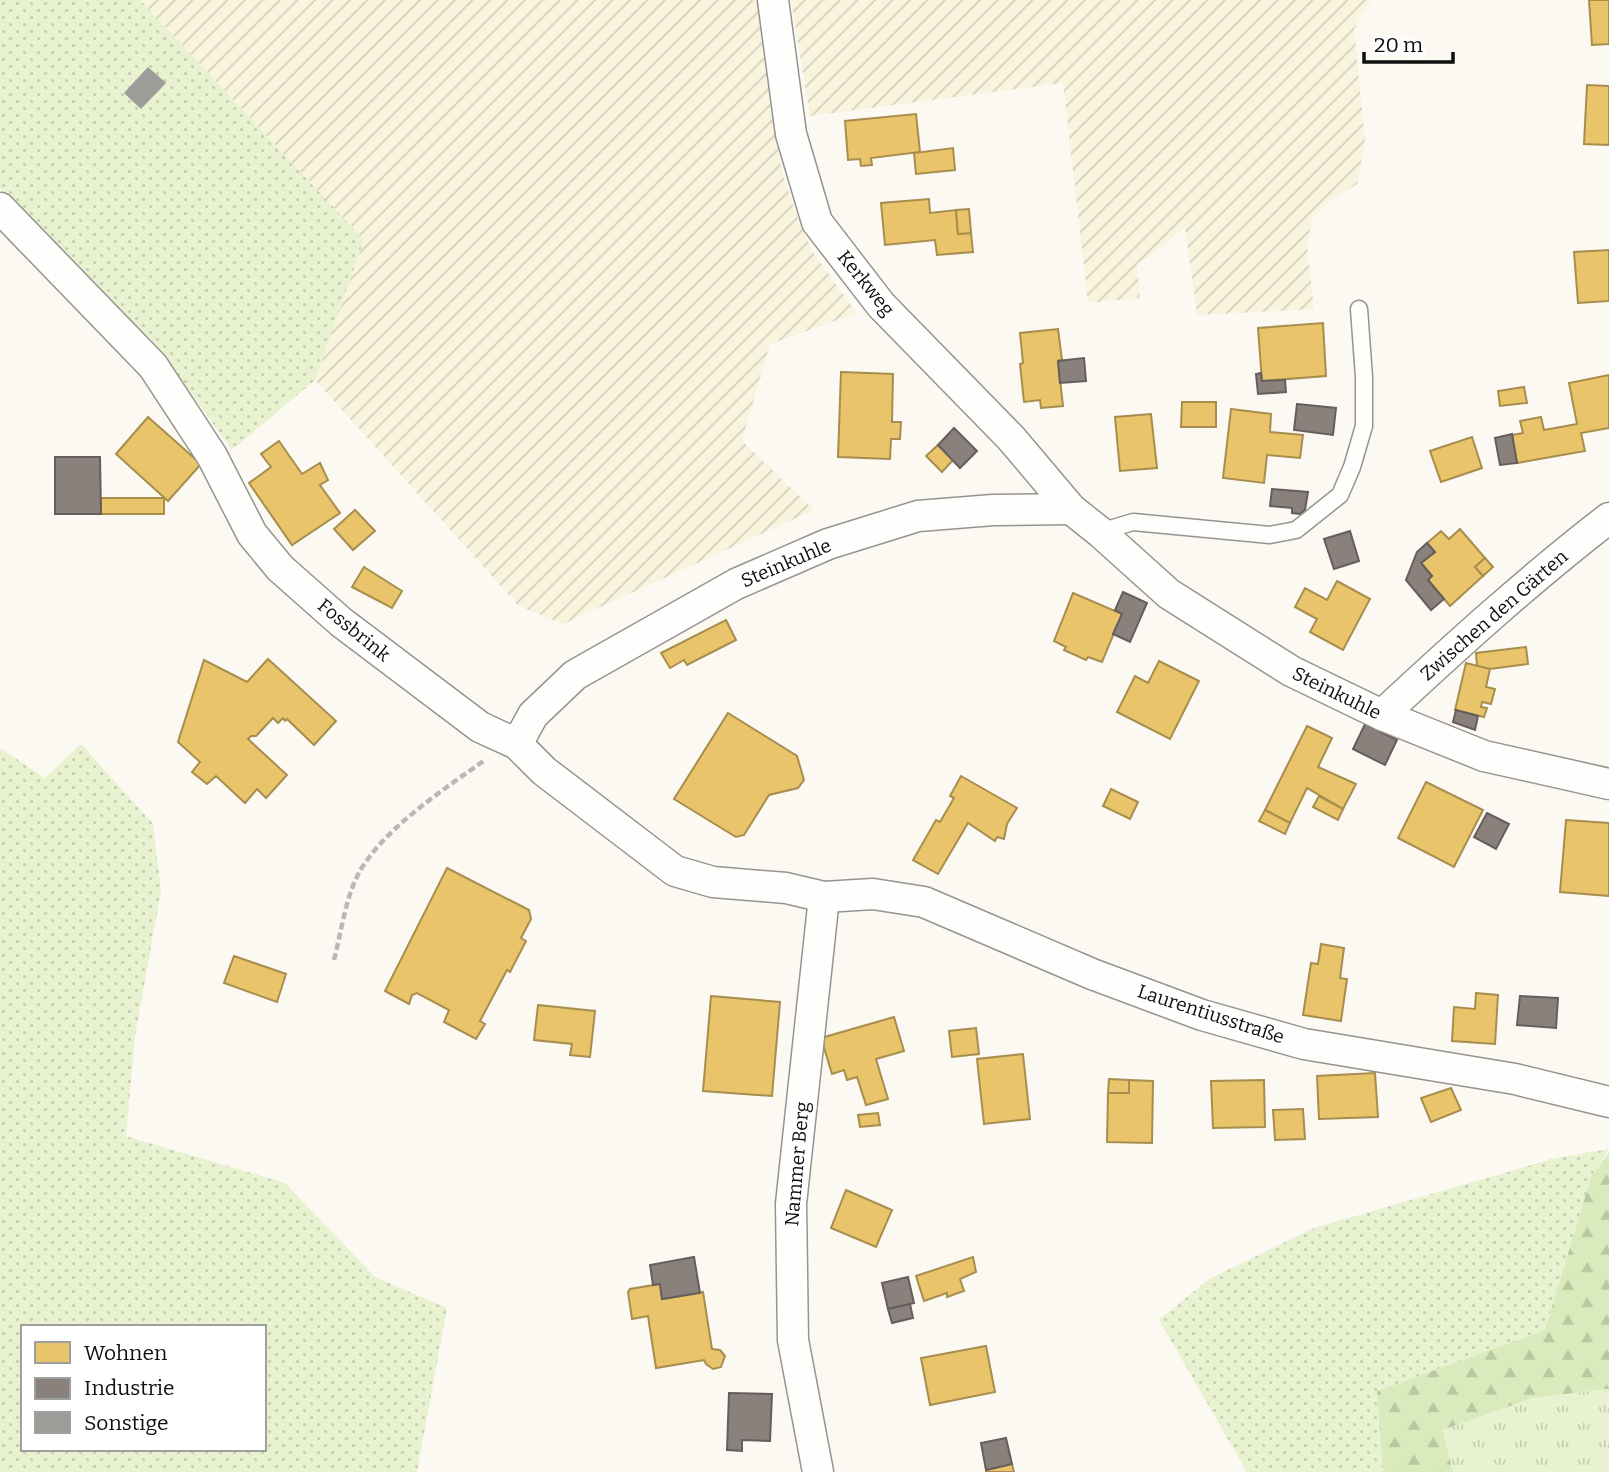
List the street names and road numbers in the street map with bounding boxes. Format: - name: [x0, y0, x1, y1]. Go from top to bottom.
- street label: Kerkweg: [833, 246, 900, 321]
- street label: Steinkuhle: [737, 534, 835, 592]
- street label: Zwischen den Gärten: [1416, 545, 1572, 685]
- street label: Fossbrink: [313, 594, 395, 666]
- street label: Steinkuhle: [1289, 662, 1385, 724]
- street label: Laurentiusstraße: [1135, 979, 1287, 1049]
- street label: Nammer Berg: [780, 1100, 814, 1227]

